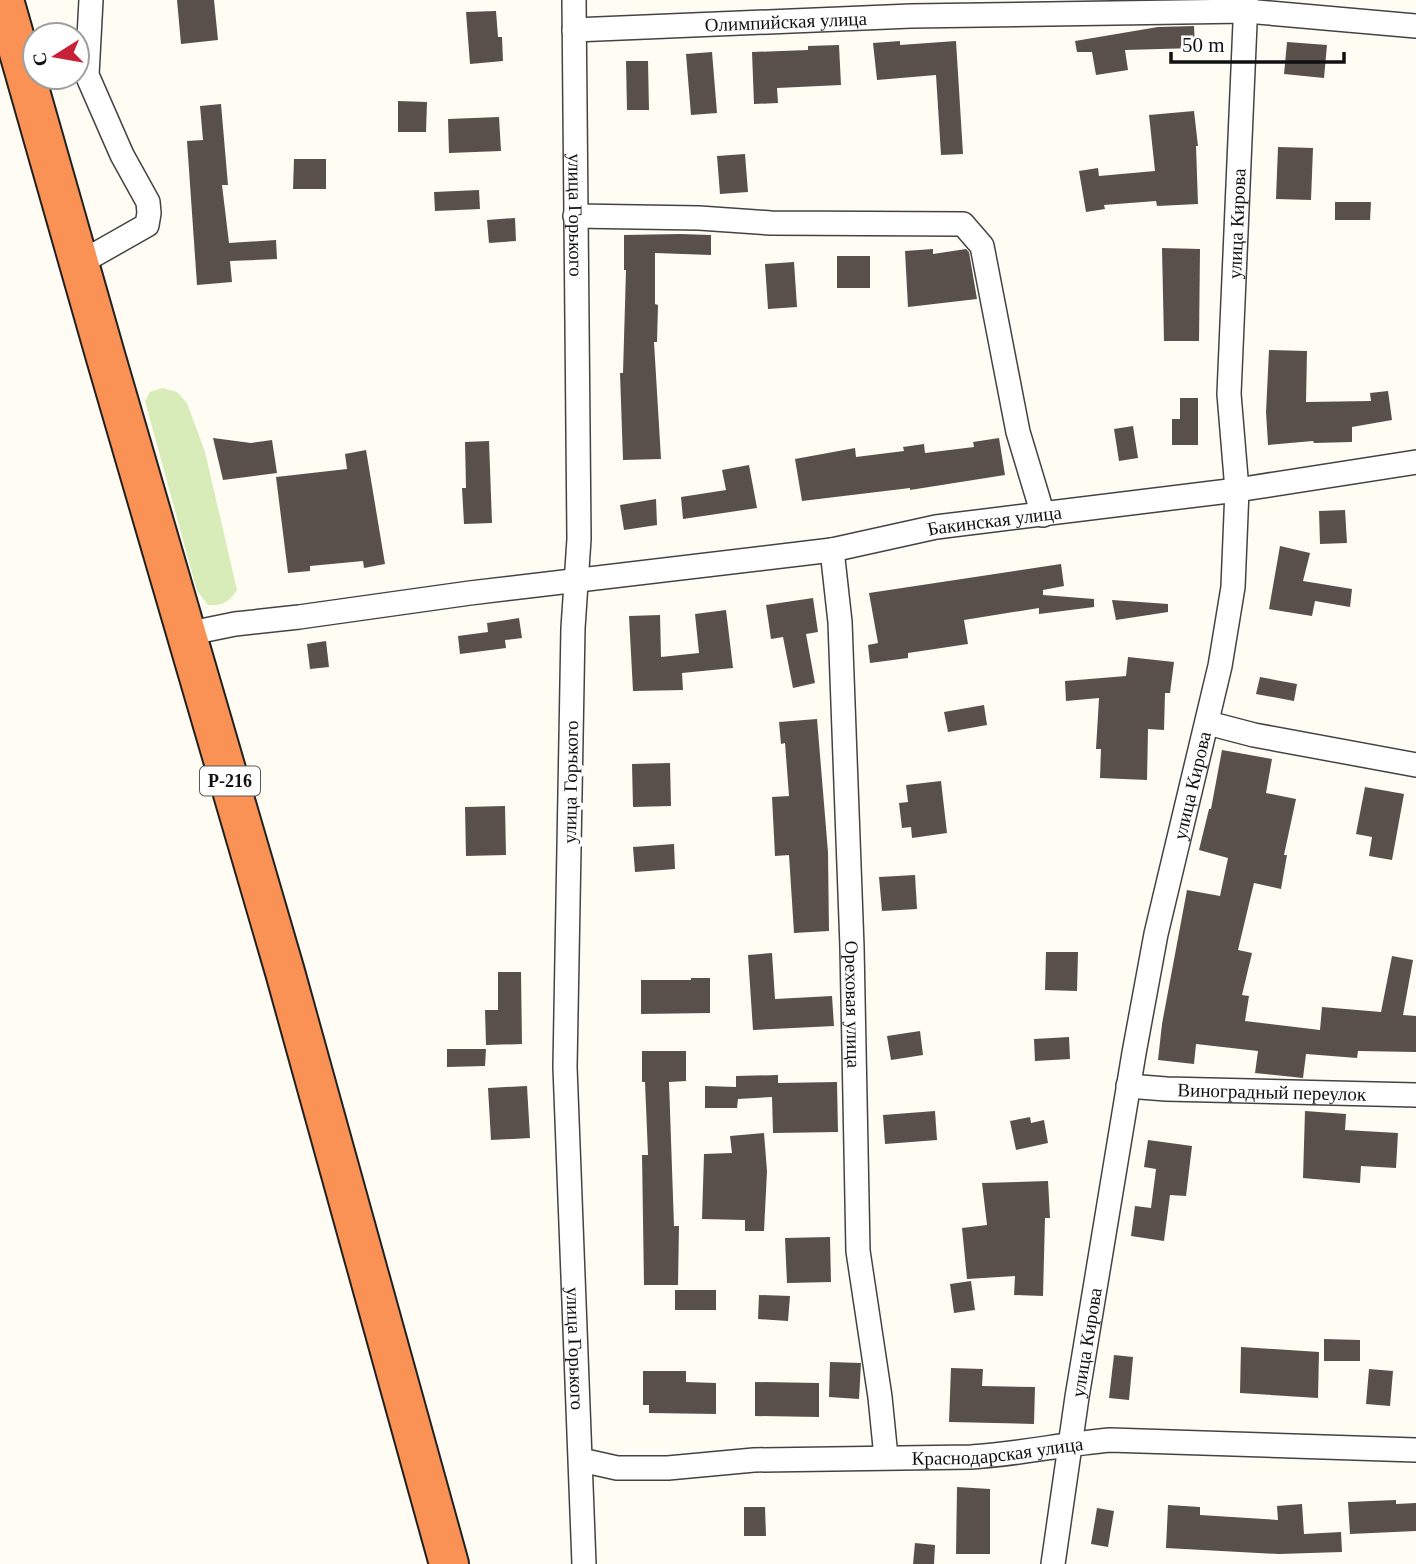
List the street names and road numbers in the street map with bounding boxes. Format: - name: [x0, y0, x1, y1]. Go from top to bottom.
- street label: Олимпийская улица: [704, 8, 868, 36]
- street label: улица Горького: [564, 153, 587, 277]
- street label: улица Кирова: [1224, 167, 1250, 279]
- street label: Бакинская улица: [925, 502, 1063, 540]
- street label: улица Горького: [559, 720, 582, 844]
- street label: улица Кирова: [1169, 729, 1215, 842]
- road number: Р-216: [200, 766, 260, 796]
- street label: Ореховая улица: [841, 940, 864, 1069]
- street label: Виноградный переулок: [1177, 1079, 1367, 1105]
- street label: улица Кирова: [1067, 1286, 1106, 1399]
- street label: улица Горького: [562, 1287, 588, 1411]
- street label: Краснодарская улица: [912, 1433, 1085, 1469]

